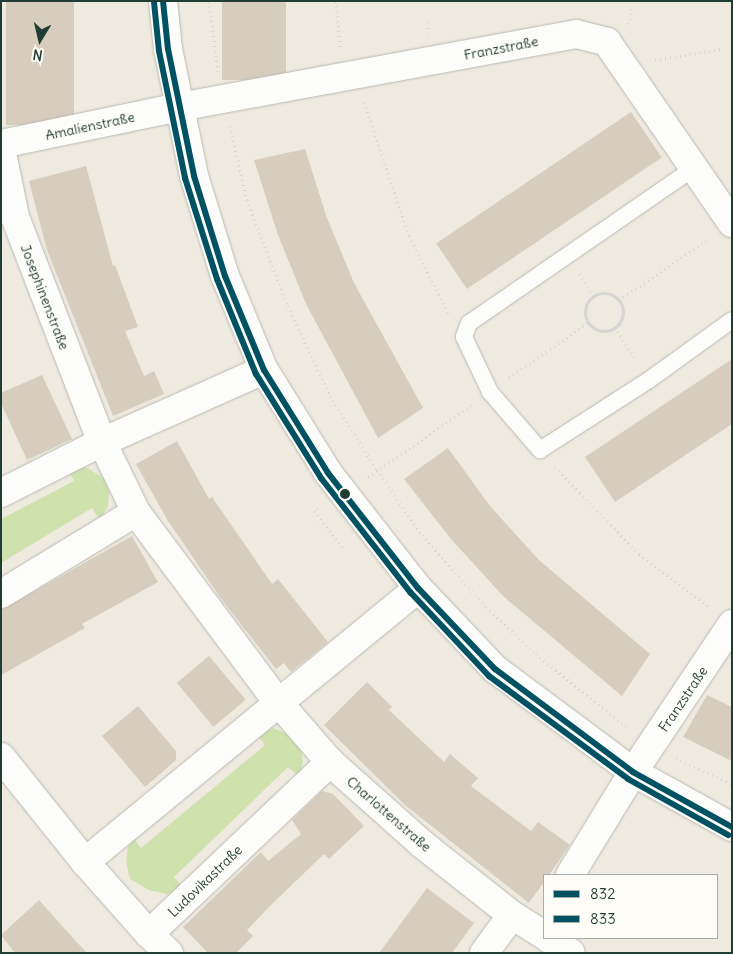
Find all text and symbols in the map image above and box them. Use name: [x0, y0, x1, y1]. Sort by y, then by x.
north arrow: [15, 15, 65, 65]
street label: Franzstraße: [462, 33, 540, 63]
text: N: [31, 45, 44, 64]
street label: Amalienstraße: [44, 108, 136, 144]
street label: Josephinenstraße: [17, 242, 73, 352]
unlabelled marker: [340, 489, 350, 499]
street label: Franzstraße: [655, 663, 711, 735]
street label: Charlottenstraße: [343, 773, 435, 855]
street label: Ludovikastraße: [164, 841, 246, 921]
legend: [543, 874, 718, 939]
text: 832: [590, 884, 615, 903]
text: 833: [590, 909, 616, 928]

